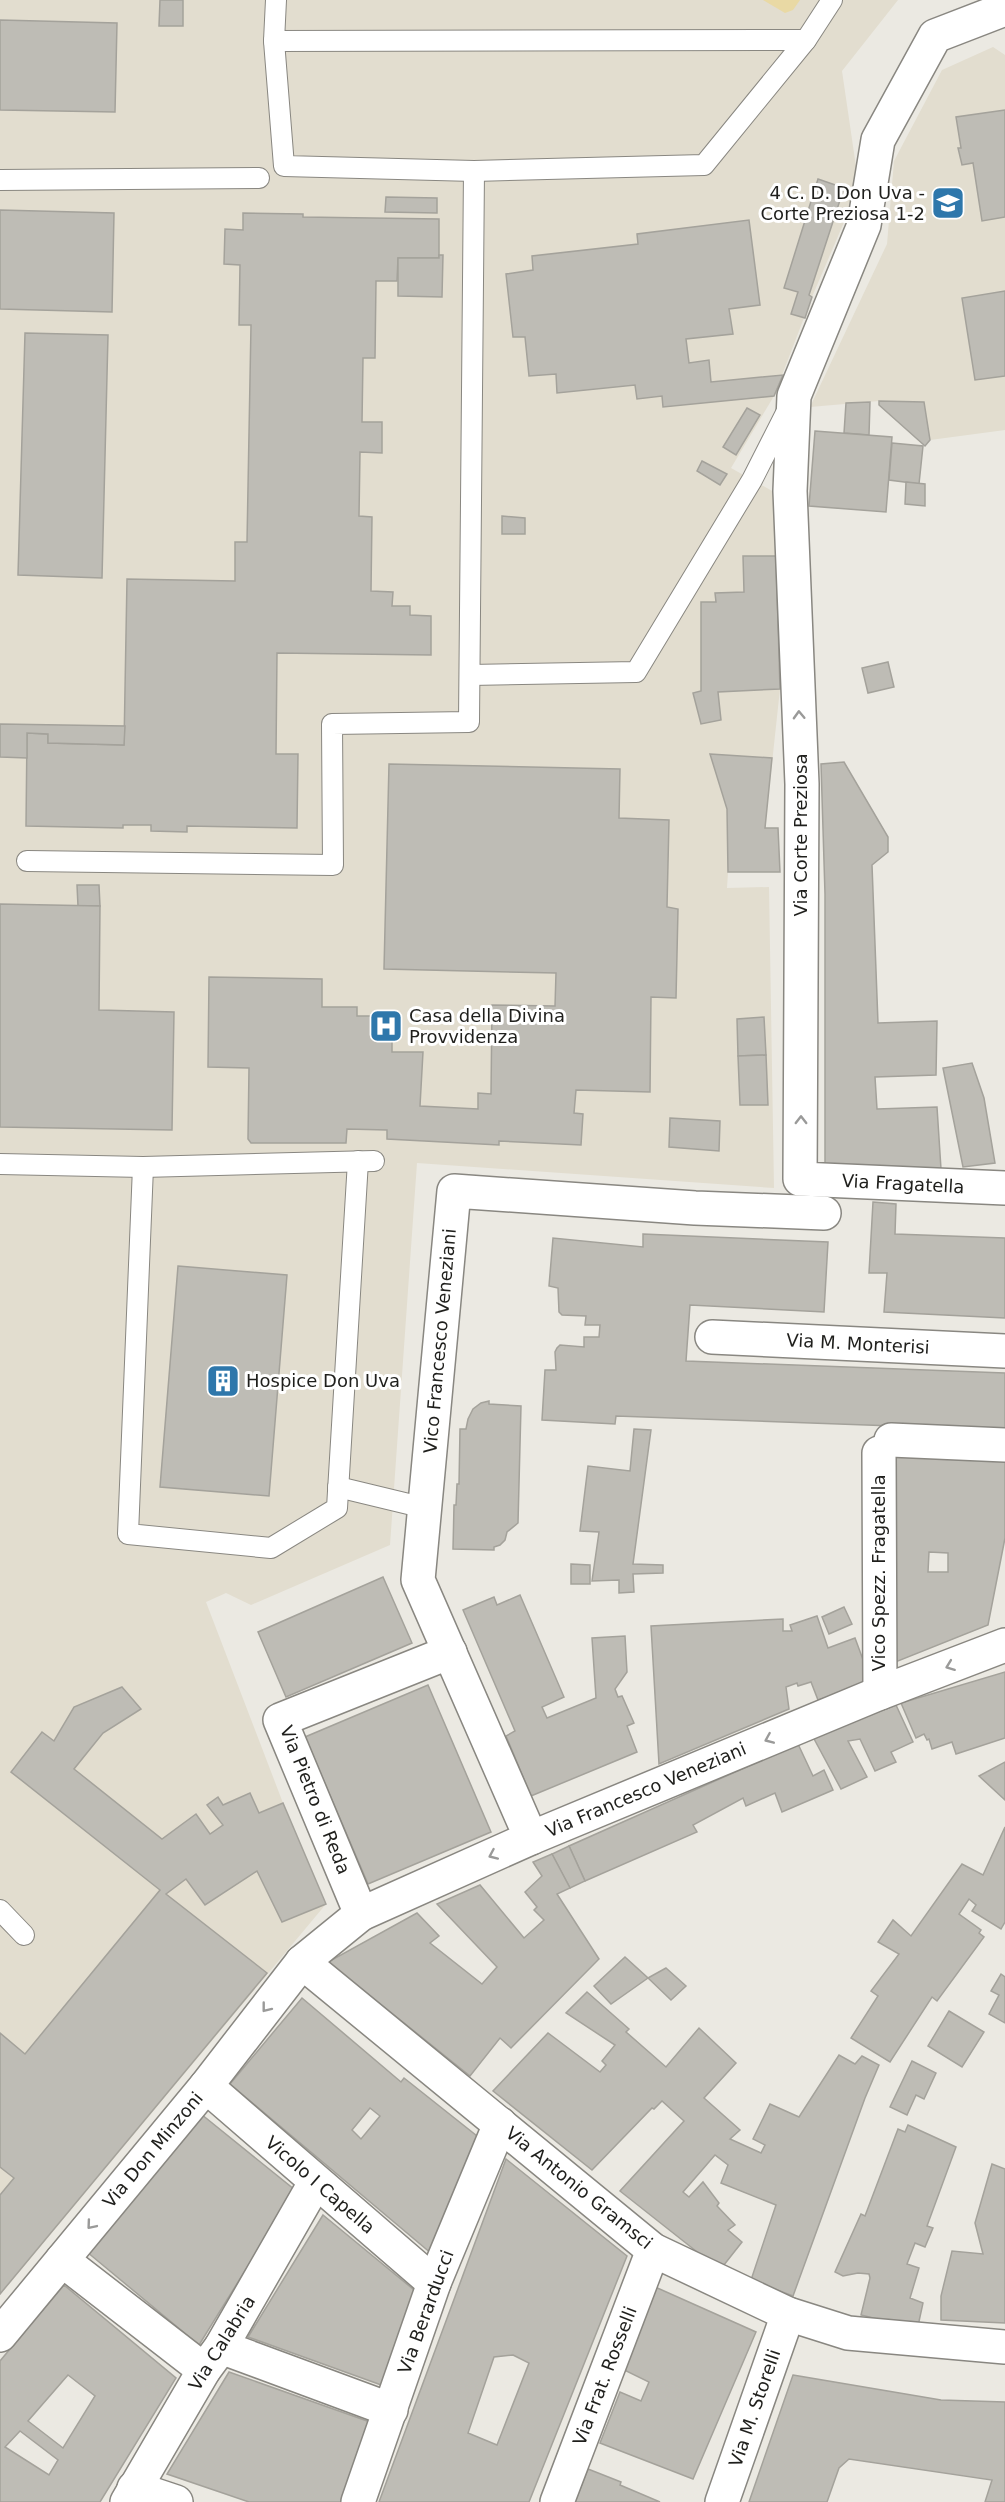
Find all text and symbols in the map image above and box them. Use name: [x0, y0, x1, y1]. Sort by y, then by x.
place label: 4 C. D. Don Uva - Corte Preziosa 1-2: [761, 182, 925, 224]
school or university icon: 4 C. D. Don Uva - Corte Preziosa 1-2: [930, 185, 966, 221]
one-way arrow: [793, 711, 806, 720]
street label: Via Corte Preziosa: [790, 754, 811, 917]
place label: Casa della Divina Provvidenza: [409, 1005, 565, 1047]
hospital icon: Casa della Divina Provvidenza: [368, 1008, 404, 1044]
one-way arrow: [795, 1116, 807, 1125]
street label: Via Fragatella: [841, 1170, 965, 1197]
street label: Vico Francesco Veneziani: [419, 1228, 460, 1454]
street label: Via M. Monterisi: [786, 1329, 930, 1358]
building icon: Hospice Don Uva: [205, 1363, 241, 1399]
place label: Hospice Don Uva: [246, 1370, 400, 1391]
street label: Vico Spezz. Fragatella: [868, 1475, 889, 1671]
one-way arrow: [946, 1659, 957, 1671]
street label: Via Pietro di Reda: [276, 1722, 355, 1877]
one-way arrow: [765, 1732, 776, 1744]
street label: Via Francesco Veneziani: [542, 1738, 749, 1841]
one-way arrow: [488, 1848, 499, 1860]
one-way arrow: [263, 2001, 274, 2012]
street label: Via Don Minzoni: [98, 2088, 207, 2212]
street label: Via Antonio Gramsci: [502, 2122, 657, 2253]
street label: Vicolo I Capella: [261, 2132, 379, 2238]
one-way arrow: [88, 2218, 99, 2229]
street label: Via Berarducci: [393, 2247, 458, 2377]
street label: Via Calabria: [184, 2291, 259, 2394]
street label: Via Frat. Rosselli: [568, 2303, 641, 2448]
street label: Via M. Storelli: [725, 2346, 785, 2470]

